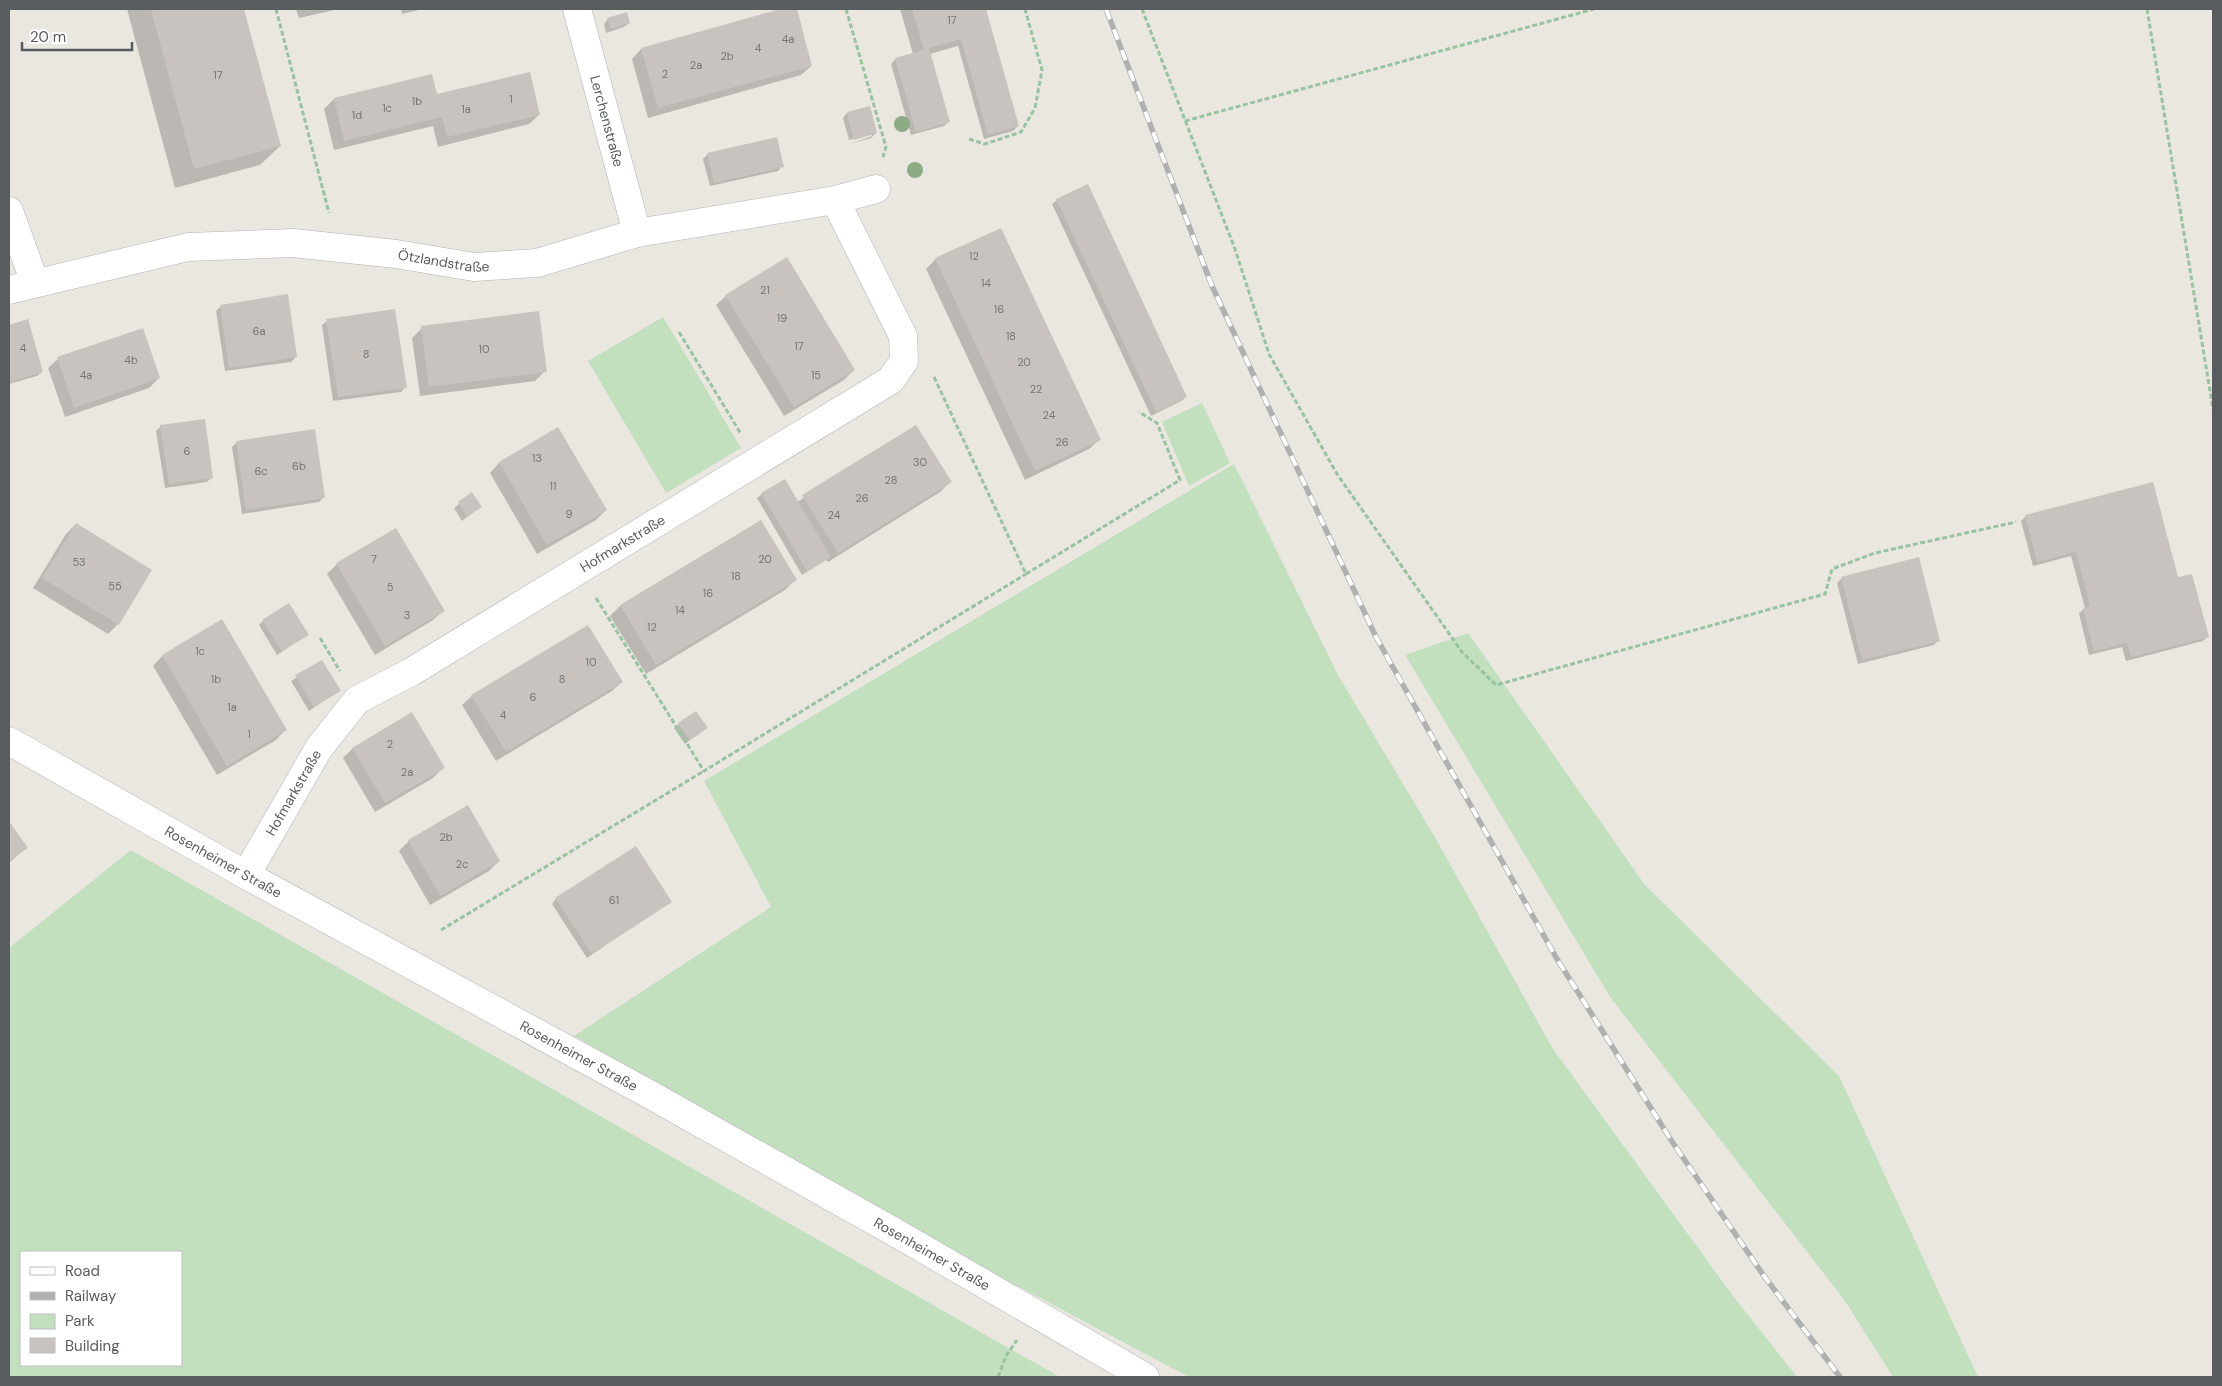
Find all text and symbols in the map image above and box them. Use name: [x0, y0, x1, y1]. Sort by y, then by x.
house number: 17: [947, 13, 957, 27]
scale bar: [22, 20, 132, 52]
text: 20 m: [30, 27, 66, 47]
house number: 4a: [782, 32, 794, 46]
house number: 4: [755, 41, 762, 55]
house number: 2b: [720, 49, 734, 63]
house number: 2a: [690, 58, 702, 72]
house number: 2: [662, 67, 668, 81]
house number: 17: [213, 68, 223, 82]
street label: Lerchenstraße: [586, 73, 628, 169]
house number: 1: [509, 92, 513, 106]
house number: 1b: [412, 94, 422, 108]
house number: 1c: [382, 101, 392, 115]
house number: 1a: [461, 102, 471, 116]
house number: 1d: [352, 108, 362, 122]
street label: Ötzlandstraße: [397, 245, 490, 276]
house number: 12: [969, 249, 979, 263]
house number: 14: [981, 276, 991, 290]
house number: 21: [760, 283, 770, 297]
house number: 16: [994, 302, 1004, 316]
house number: 19: [777, 311, 787, 325]
house number: 6a: [253, 324, 265, 338]
house number: 18: [1006, 329, 1016, 343]
house number: 17: [794, 339, 804, 353]
house number: 4: [20, 341, 27, 355]
house number: 10: [479, 342, 489, 356]
house number: 8: [363, 347, 369, 361]
house number: 4b: [124, 353, 138, 367]
house number: 20: [1017, 355, 1031, 369]
house number: 4a: [80, 368, 92, 382]
house number: 15: [811, 368, 821, 382]
house number: 22: [1030, 382, 1042, 396]
house number: 24: [1043, 408, 1056, 422]
house number: 26: [1055, 435, 1069, 449]
house number: 6: [184, 444, 191, 458]
house number: 13: [532, 451, 542, 465]
house number: 30: [913, 455, 927, 469]
house number: 6b: [292, 459, 306, 473]
house number: 6c: [254, 464, 268, 478]
house number: 28: [885, 473, 897, 487]
house number: 11: [550, 479, 556, 493]
house number: 26: [855, 491, 869, 505]
house number: 9: [566, 507, 573, 521]
house number: 24: [828, 508, 841, 522]
street label: Hofmarkstraße: [576, 511, 668, 576]
house number: 7: [371, 552, 377, 566]
house number: 20: [758, 552, 772, 566]
house number: 53: [72, 555, 86, 569]
house number: 18: [731, 569, 741, 583]
house number: 55: [108, 579, 122, 593]
house number: 5: [387, 580, 394, 594]
house number: 16: [703, 586, 713, 600]
house number: 14: [675, 603, 685, 617]
house number: 3: [404, 608, 410, 622]
house number: 12: [647, 620, 657, 634]
house number: 1c: [195, 644, 205, 658]
house number: 10: [586, 655, 596, 669]
house number: 1b: [211, 672, 221, 686]
house number: 8: [559, 672, 565, 686]
house number: 6: [530, 690, 537, 704]
house number: 1a: [227, 700, 237, 714]
house number: 4: [500, 708, 507, 722]
house number: 1: [247, 727, 251, 741]
house number: 2: [387, 737, 393, 751]
street label: Hofmarkstraße: [261, 746, 325, 839]
house number: 2a: [401, 765, 413, 779]
street label: Rosenheimer Straße: [161, 822, 285, 902]
house number: 2b: [439, 830, 453, 844]
house number: 2c: [456, 857, 468, 871]
house number: 61: [609, 893, 619, 907]
street label: Rosenheimer Straße: [517, 1017, 641, 1095]
street label: Rosenheimer Straße: [871, 1213, 994, 1295]
legend: [20, 1251, 182, 1366]
text: Road: [65, 1261, 100, 1281]
text: Railway: [65, 1286, 117, 1306]
text: Park: [65, 1311, 95, 1331]
text: Building: [65, 1336, 120, 1356]

